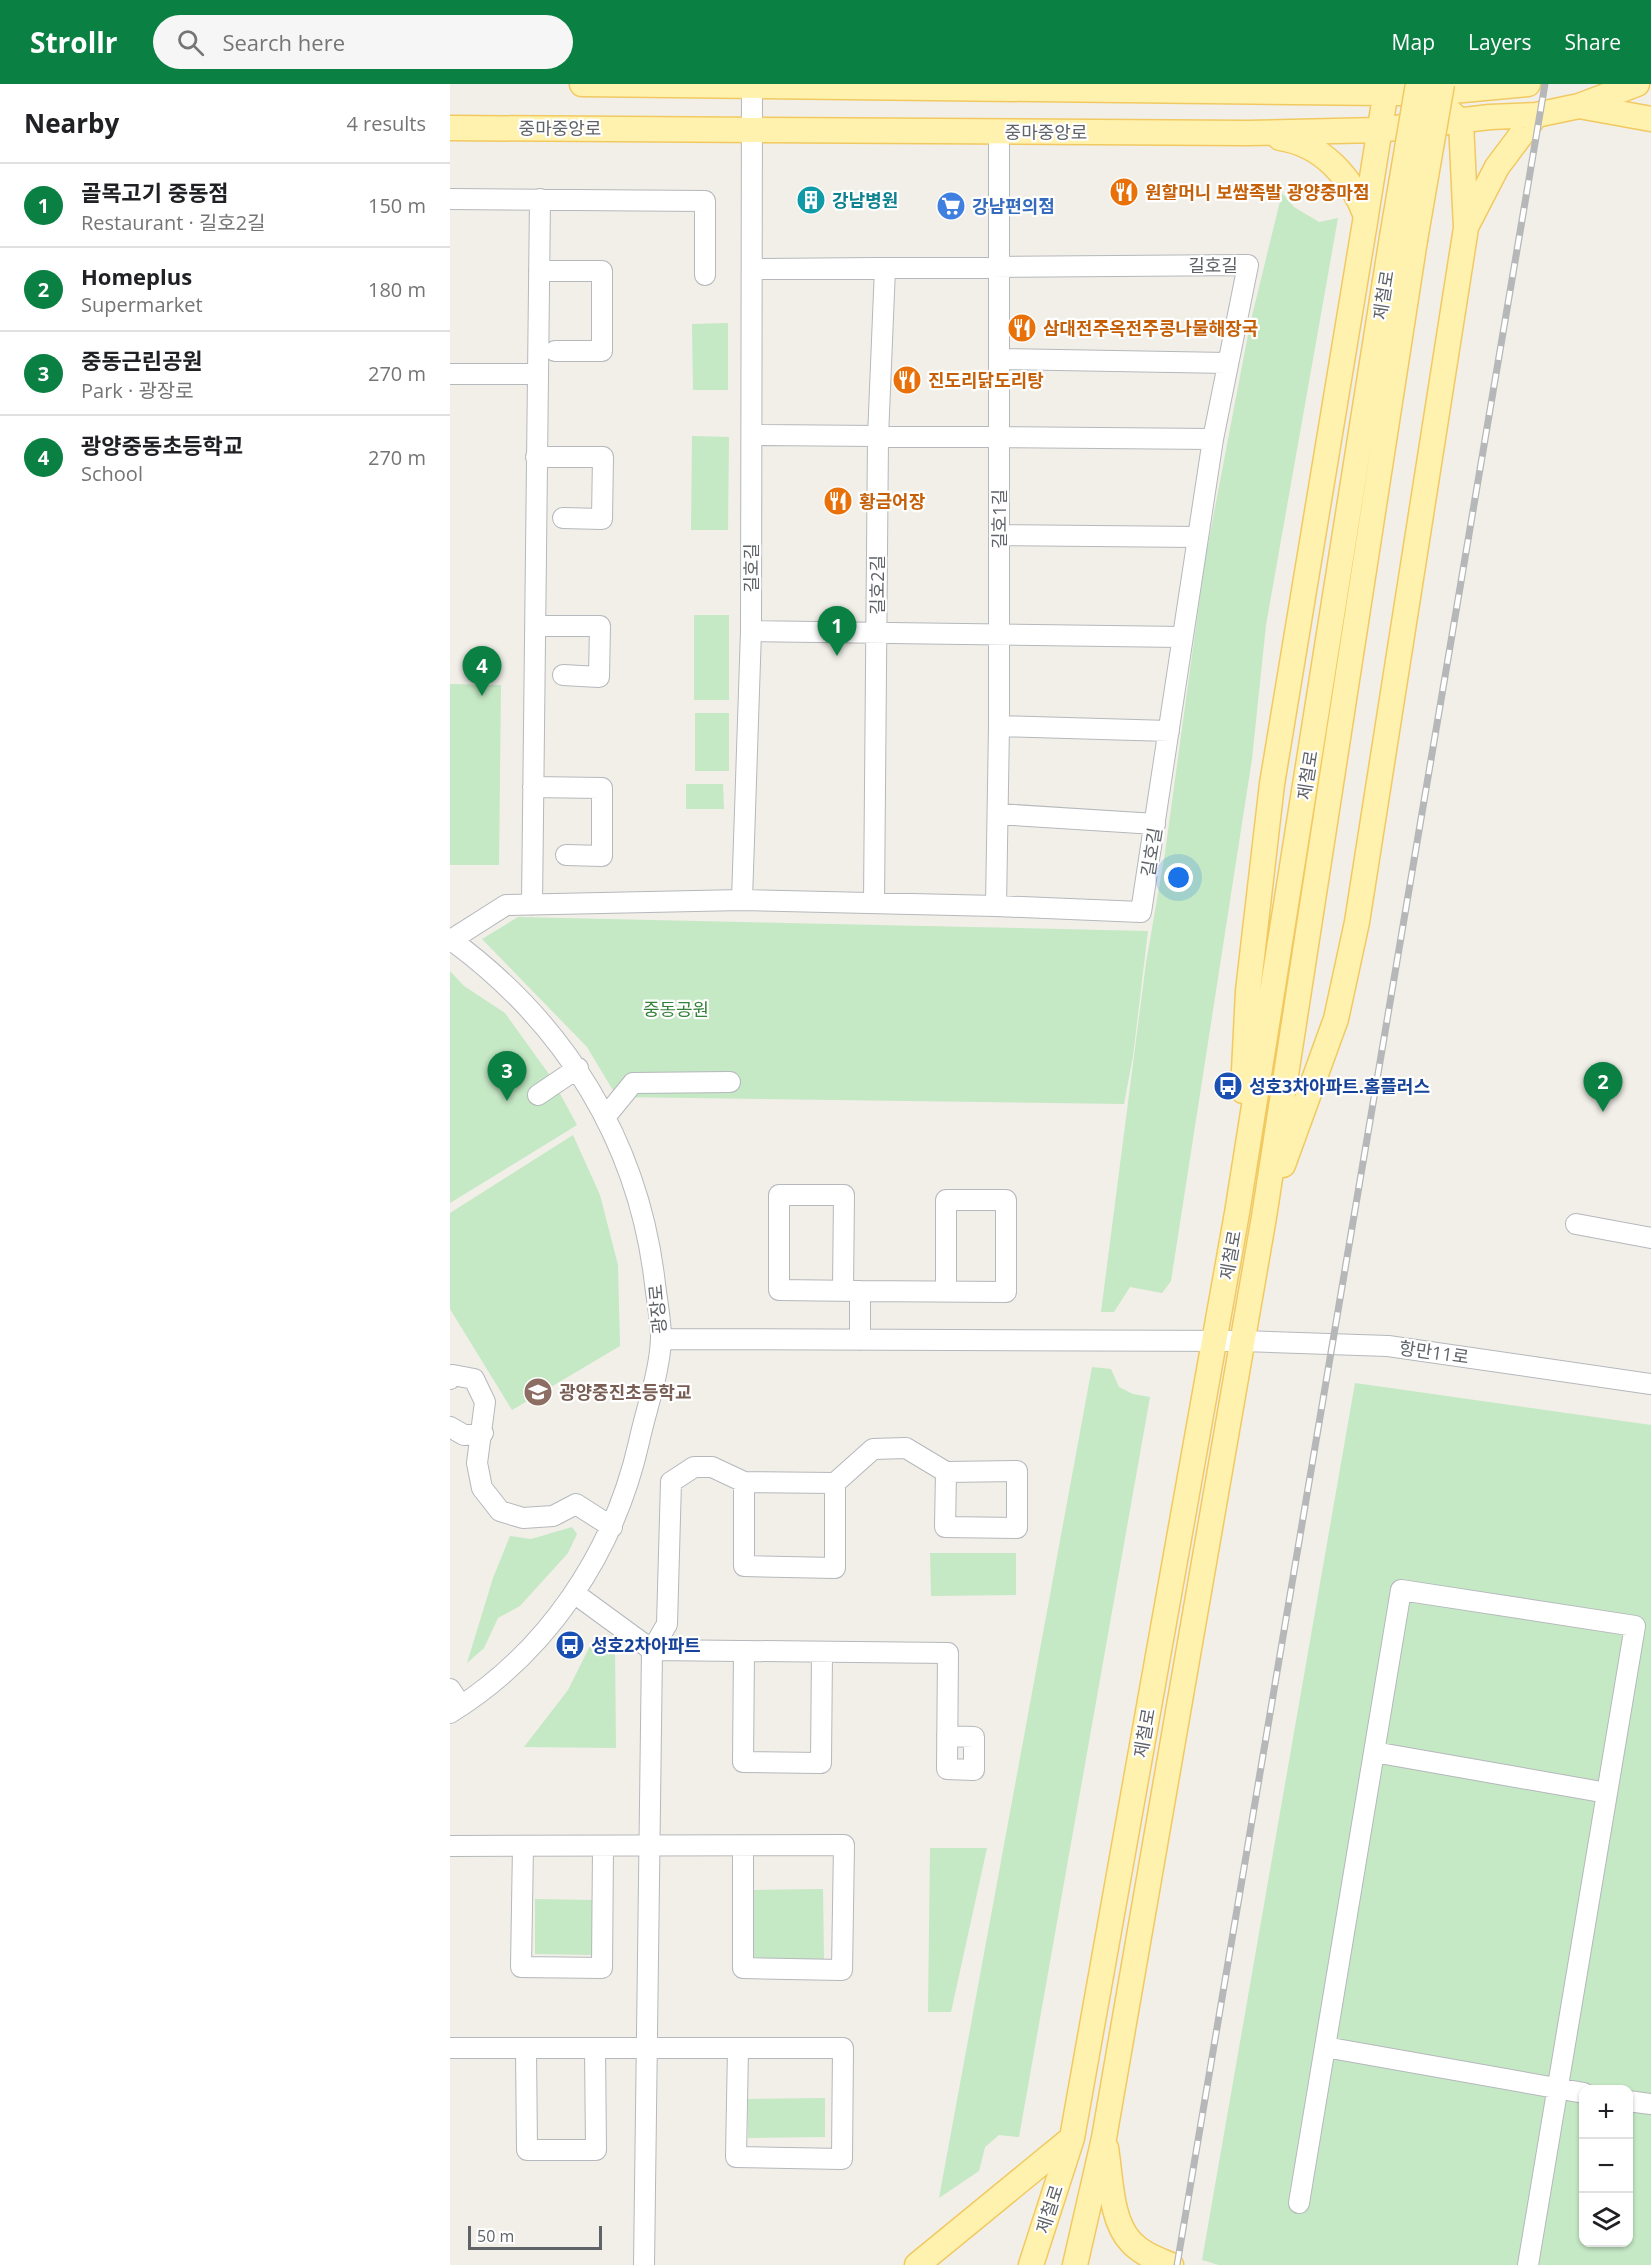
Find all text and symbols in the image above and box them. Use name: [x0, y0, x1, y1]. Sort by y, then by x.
search box: [153, 15, 573, 69]
text: Strollr: [30, 23, 117, 61]
icon: search: [174, 26, 207, 59]
text: Search here: [222, 27, 345, 57]
text: Map: [1392, 28, 1435, 56]
text: Layers: [1468, 28, 1532, 56]
text: Share: [1565, 28, 1621, 56]
text: Nearby: [24, 105, 119, 141]
text: 4 results: [346, 110, 426, 137]
street label: 중마중앙로: [519, 116, 601, 140]
street label: 중마중앙로: [1005, 120, 1087, 144]
restaurant icon: 원할머니 보쌈족발 광양중마점: [1108, 176, 1140, 208]
text: 골목고기 중동점: [81, 177, 228, 207]
place label: 원할머니 보쌈족발 광양중마점: [1145, 180, 1370, 204]
building icon: 강남병원: [795, 184, 827, 216]
place label: 강남병원: [832, 188, 898, 212]
supermarket icon: 강남편의점: [935, 190, 967, 222]
text: 1: [38, 192, 49, 219]
text: 150 m: [368, 192, 426, 219]
place label: 강남편의점: [972, 194, 1055, 218]
text: Restaurant · 길호2길: [81, 209, 266, 236]
street label: 길호길: [1188, 253, 1238, 277]
text: Homeplus: [81, 261, 192, 291]
street label: 제철로: [1367, 269, 1399, 321]
text: 2: [38, 276, 49, 303]
text: 180 m: [368, 276, 426, 303]
text: Supermarket: [81, 291, 203, 318]
restaurant icon: 삼대전주옥전주콩나물해장국: [1006, 312, 1038, 344]
place label: 삼대전주옥전주콩나물해장국: [1043, 316, 1258, 340]
text: 중동근린공원: [81, 345, 202, 375]
text: 3: [38, 360, 49, 387]
text: 270 m: [368, 360, 426, 387]
restaurant icon: 진도리닭도리탕: [891, 364, 923, 396]
place label: 진도리닭도리탕: [928, 368, 1044, 392]
text: Park · 광장로: [81, 377, 194, 404]
text: 광양중동초등학교: [81, 430, 243, 460]
text: 4: [38, 444, 49, 471]
text: 270 m: [368, 444, 426, 471]
text: School: [81, 460, 143, 487]
restaurant icon: 황금어장: [822, 485, 854, 517]
place label: 황금어장: [859, 489, 926, 513]
street label: 길호1길: [987, 489, 1011, 549]
street label: 길호길: [739, 543, 763, 593]
street label: 길호2길: [865, 555, 889, 615]
pin: 1: [818, 606, 856, 656]
pin: 4: [462, 646, 501, 696]
street label: 제철로: [1291, 749, 1323, 801]
street label: 길호길: [1135, 826, 1167, 878]
your location: [1164, 863, 1193, 892]
park label: 중동공원: [643, 997, 709, 1021]
pin: 3: [488, 1052, 526, 1101]
pin: 2: [1584, 1062, 1622, 1112]
bus stop icon: 성호3차아파트.홈플러스: [1212, 1070, 1244, 1102]
place label: 성호3차아파트.홈플러스: [1249, 1074, 1430, 1098]
street label: 제철로: [1214, 1228, 1246, 1282]
street label: 광장로: [643, 1283, 671, 1335]
street label: 항만11로: [1398, 1335, 1470, 1369]
school or university icon: 광양중진초등학교: [522, 1376, 554, 1408]
place label: 광양중진초등학교: [559, 1380, 691, 1404]
bus stop icon: 성호2차아파트: [554, 1629, 586, 1661]
place label: 성호2차아파트: [591, 1633, 701, 1657]
street label: 제철로: [1128, 1706, 1160, 1760]
map controls: [1579, 2085, 1633, 2247]
button: +: [1579, 2085, 1633, 2139]
button: −: [1579, 2139, 1633, 2193]
street label: 제철로: [1030, 2182, 1068, 2236]
button: layers: [1579, 2193, 1633, 2247]
scale bar: [468, 2223, 602, 2250]
text: 50 m: [477, 2225, 514, 2247]

